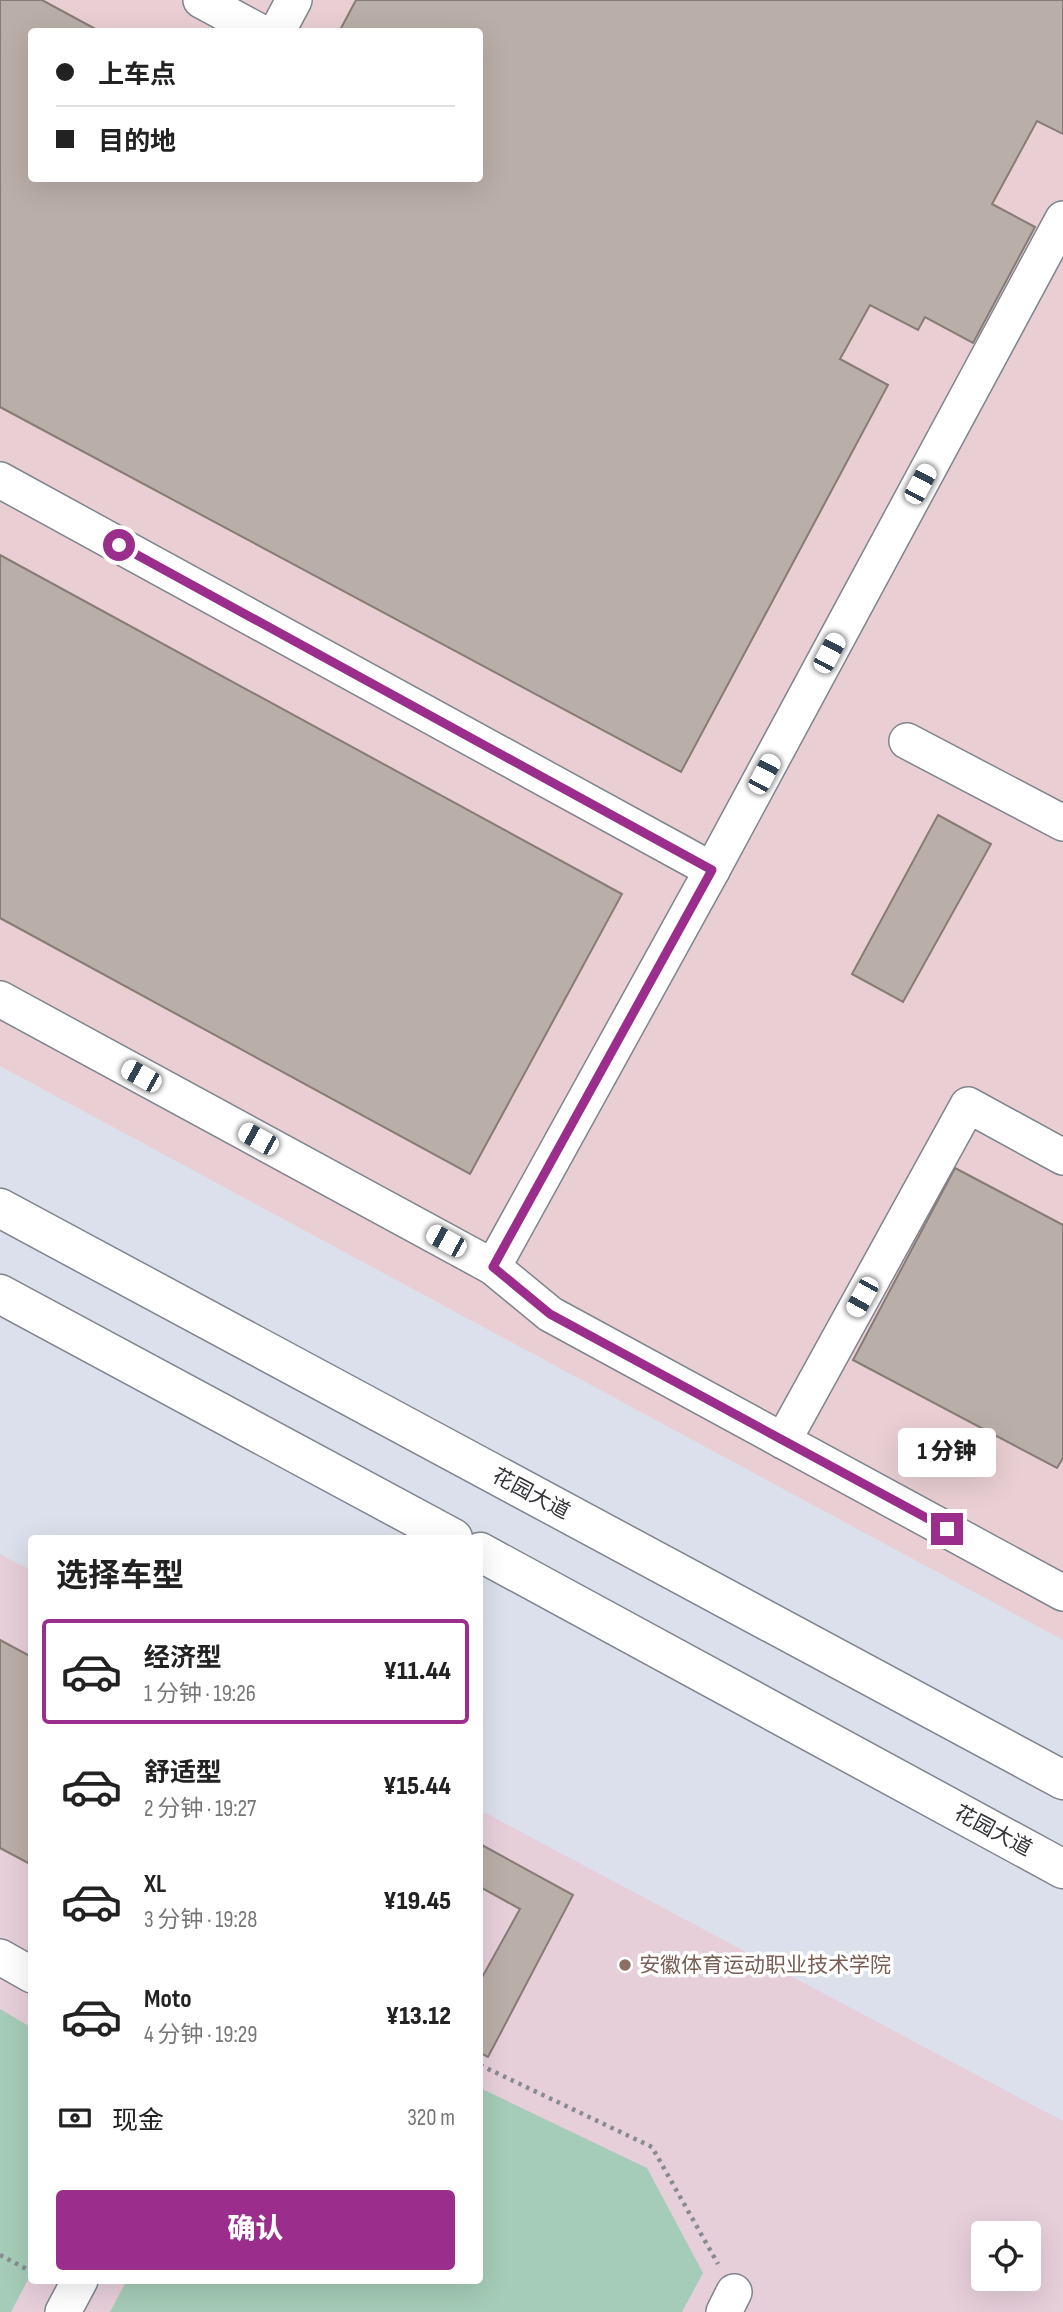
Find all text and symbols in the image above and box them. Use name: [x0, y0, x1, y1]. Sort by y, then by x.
text: 上车点: [98, 60, 176, 91]
text: 目的地: [98, 127, 176, 158]
car: [901, 461, 940, 507]
route start: [103, 529, 135, 561]
car: [810, 630, 849, 676]
car: [745, 751, 784, 797]
car: [118, 1057, 165, 1095]
car: [235, 1120, 282, 1158]
car: [423, 1222, 470, 1260]
car: [843, 1274, 882, 1320]
callout: 1 分钟: [898, 1428, 996, 1476]
text: 1 分钟: [918, 1438, 976, 1466]
street label: 花园大道: [488, 1463, 574, 1525]
route end: [931, 1513, 963, 1545]
text: 选择车型: [56, 1557, 184, 1596]
icon: car: [60, 1640, 123, 1703]
text: 经济型: [144, 1643, 222, 1674]
text: ¥11.44: [384, 1656, 451, 1687]
text: 1 分钟 · 19:26: [144, 1680, 256, 1708]
icon: car: [60, 1755, 123, 1818]
text: 舒适型: [144, 1758, 222, 1789]
text: ¥15.44: [383, 1771, 451, 1802]
text: 2 分钟 · 19:27: [144, 1795, 256, 1823]
street label: 花园大道: [950, 1800, 1036, 1862]
text: XL: [144, 1869, 166, 1900]
icon: car: [60, 1870, 123, 1933]
text: ¥19.45: [383, 1886, 451, 1917]
text: 3 分钟 · 19:28: [144, 1906, 257, 1934]
place label: 安徽体育运动职业技术学院: [639, 1953, 891, 1978]
marker: 安徽体育运动职业技术学院: [617, 1957, 633, 1973]
text: Moto: [144, 1984, 192, 2015]
icon: car: [60, 1985, 123, 2048]
text: ¥13.12: [386, 2001, 451, 2032]
text: 4 分钟 · 19:29: [144, 2021, 257, 2049]
icon: cash: [56, 2099, 94, 2137]
text: 320 m: [407, 2104, 455, 2132]
text: 现金: [112, 2106, 164, 2137]
button: 确认: [56, 2190, 455, 2270]
map controls: [971, 2221, 1041, 2291]
button: locate: [971, 2221, 1041, 2291]

